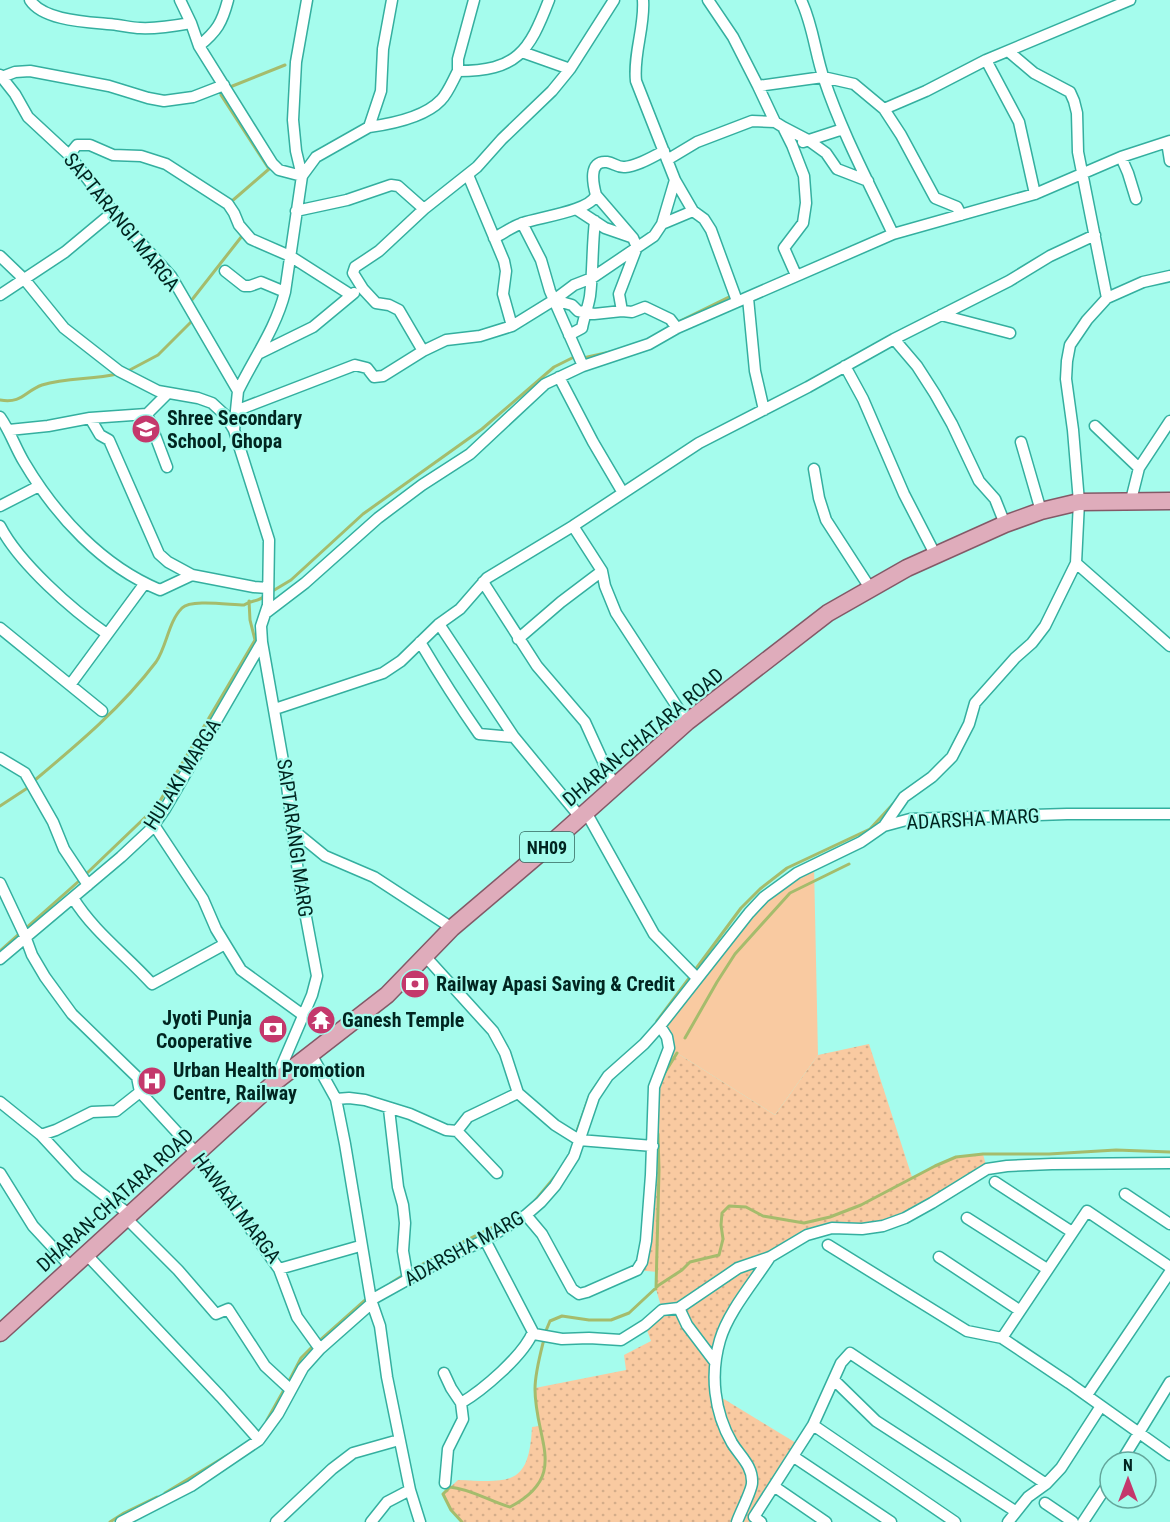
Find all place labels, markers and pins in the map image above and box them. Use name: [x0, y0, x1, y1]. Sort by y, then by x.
place label: Shree Secondary School, Ghopa: [167, 406, 302, 453]
school or university icon: Shree Secondary School, Ghopa: [130, 413, 162, 445]
bank icon: Railway Apasi Saving & Credit: [399, 968, 431, 1000]
place label: Railway Apasi Saving & Credit: [436, 972, 675, 996]
temple icon: Ganesh Temple: [305, 1004, 337, 1036]
place label: Jyoti Punja Cooperative: [156, 1006, 252, 1053]
place label: Ganesh Temple: [342, 1008, 464, 1032]
bank icon: Jyoti Punja Cooperative: [257, 1013, 289, 1045]
place label: Urban Health Promotion Centre, Railway: [173, 1058, 365, 1105]
hospital icon: Urban Health Promotion Centre, Railway: [136, 1065, 168, 1097]

